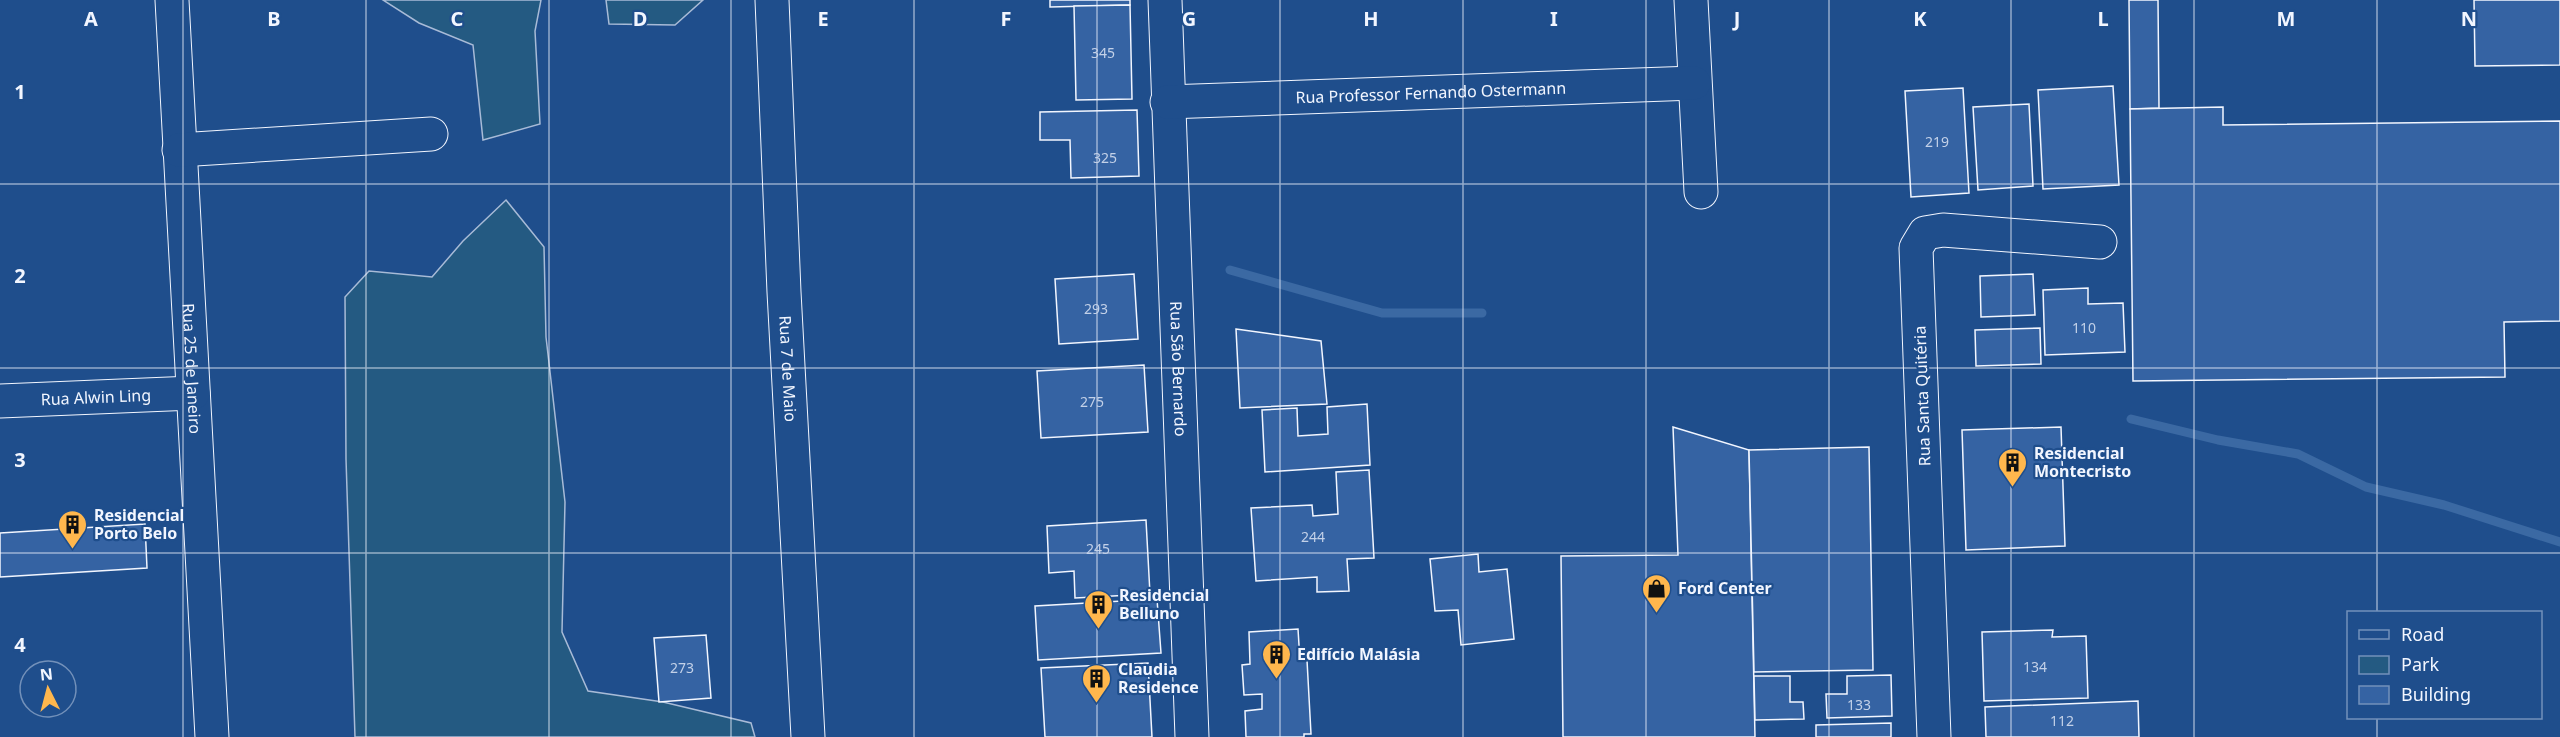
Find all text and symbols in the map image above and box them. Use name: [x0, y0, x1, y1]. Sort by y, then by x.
text: A: [84, 5, 98, 32]
text: B: [267, 5, 281, 32]
text: C: [451, 5, 464, 32]
text: D: [633, 5, 647, 32]
text: E: [817, 5, 829, 32]
text: F: [1001, 5, 1011, 32]
text: G: [1182, 5, 1196, 32]
text: H: [1363, 5, 1379, 32]
text: I: [1550, 5, 1558, 32]
text: J: [1732, 5, 1740, 32]
text: K: [1913, 5, 1927, 32]
text: L: [2097, 5, 2109, 32]
text: M: [2277, 5, 2295, 32]
text: N: [2461, 5, 2477, 32]
house number: 345: [1091, 43, 1115, 62]
street label: Rua Professor Fernando Ostermann: [1295, 77, 1567, 108]
text: 1: [14, 78, 26, 105]
house number: 219: [1925, 132, 1949, 151]
house number: 325: [1093, 148, 1117, 167]
text: 2: [14, 262, 26, 289]
house number: 293: [1084, 299, 1108, 318]
street label: Rua São Bernardo: [1165, 301, 1192, 437]
street label: Rua 25 de Janeiro: [177, 302, 207, 434]
street label: Rua 7 de Maio: [774, 315, 802, 423]
house number: 110: [2072, 318, 2096, 337]
street label: Rua Santa Quitéria: [1909, 325, 1935, 467]
street label: Rua Alwin Ling: [40, 384, 152, 410]
house number: 275: [1080, 392, 1104, 411]
place label: Residencial Montecristo: [2034, 442, 2131, 482]
text: 3: [14, 446, 26, 473]
building icon: Residencial Montecristo: [1997, 446, 2029, 488]
place label: Residencial Porto Belo: [94, 504, 184, 544]
building icon: Residencial Porto Belo: [57, 508, 89, 550]
house number: 244: [1301, 527, 1325, 546]
house number: 245: [1086, 539, 1110, 558]
shop icon: Ford Center: [1641, 572, 1673, 614]
place label: Ford Center: [1678, 577, 1772, 599]
place label: Residencial Belluno: [1119, 584, 1209, 624]
building icon: Residencial Belluno: [1082, 588, 1114, 630]
legend: [2347, 611, 2542, 719]
text: Road: [2401, 622, 2444, 646]
text: 4: [14, 631, 26, 658]
building icon: Edifício Malásia: [1260, 638, 1292, 680]
place label: Edifício Malásia: [1297, 643, 1420, 665]
text: Park: [2401, 652, 2439, 676]
house number: 134: [2023, 657, 2047, 676]
house number: 273: [670, 658, 694, 677]
place label: Claudia Residence: [1118, 658, 1199, 698]
north arrow: [18, 659, 78, 719]
text: N: [39, 662, 54, 686]
building icon: Claudia Residence: [1081, 662, 1113, 704]
text: Building: [2401, 682, 2471, 706]
house number: 133: [1847, 695, 1871, 714]
house number: 112: [2050, 711, 2074, 730]

